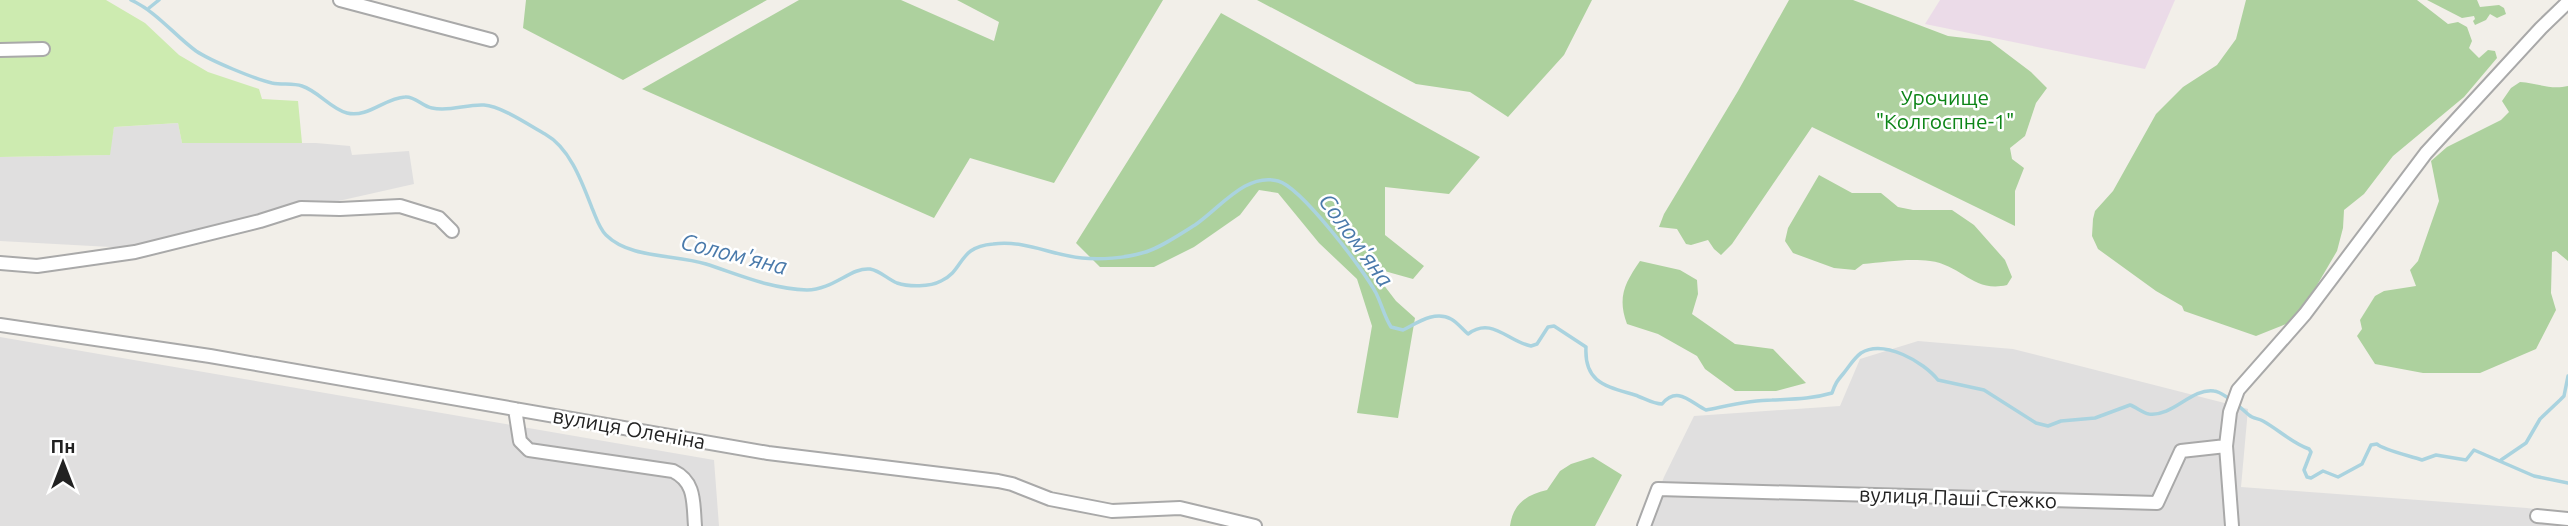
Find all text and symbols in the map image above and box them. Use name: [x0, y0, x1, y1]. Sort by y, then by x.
park label: Урочище "Колгоспне-1": [1876, 85, 2014, 133]
water label: Солом'яна: [1314, 188, 1398, 291]
water label: Солом'яна: [678, 228, 790, 279]
street label: вулиця Оленіна: [551, 403, 707, 453]
north arrow: [28, 428, 98, 498]
text: Пн: [51, 435, 75, 457]
street label: вулиця Паші Стежко: [1859, 482, 2058, 512]

